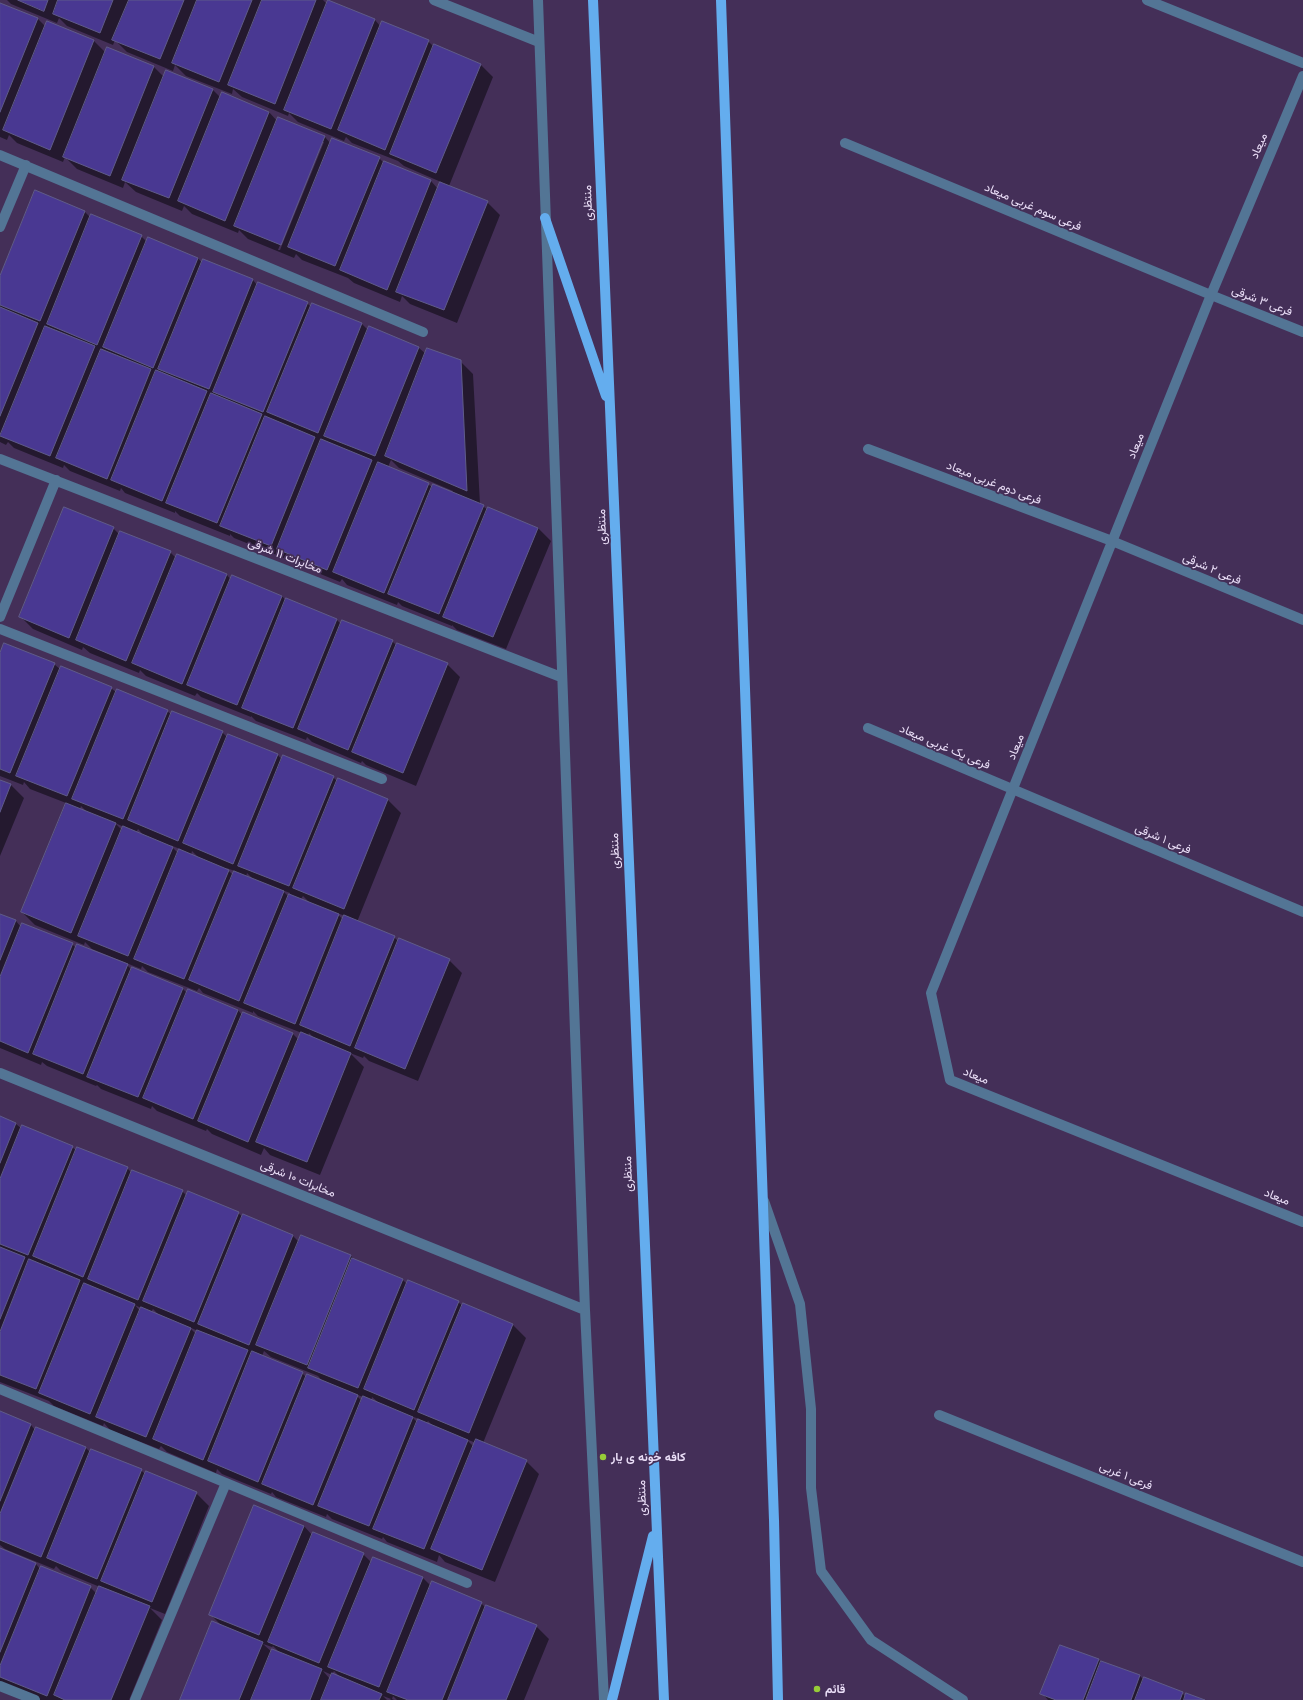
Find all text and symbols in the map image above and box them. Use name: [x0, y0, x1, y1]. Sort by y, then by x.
street label: میعاد: [1247, 131, 1271, 161]
street label: فرعی سوم غربی میعاد: [982, 180, 1084, 234]
street label: منتظری: [580, 185, 596, 221]
street label: فرعی ۳ شرقی: [1230, 283, 1294, 319]
street label: میعاد: [1124, 431, 1148, 461]
street label: فرعی دوم غربی میعاد: [945, 458, 1043, 508]
street label: منتظری: [594, 509, 610, 545]
street label: مخابرات ۱۱ شرقی: [246, 535, 324, 577]
street label: فرعی ۲ شرقی: [1180, 550, 1244, 588]
street label: فرعی یک غربی میعاد: [897, 721, 993, 773]
street label: میعاد: [1004, 732, 1028, 762]
street label: فرعی ۱ شرقی: [1133, 821, 1193, 857]
street label: منتظری: [607, 833, 623, 869]
street label: میعاد: [961, 1064, 991, 1088]
street label: منتظری: [620, 1156, 636, 1192]
street label: مخابرات ۱۰ شرقی: [258, 1157, 338, 1201]
street label: میعاد: [1262, 1185, 1292, 1209]
place label: کافه خونه ی یار: [611, 1450, 686, 1464]
marker: کافه خونه ی یار: [598, 1452, 608, 1462]
street label: فرعی ۱ غربی: [1097, 1459, 1155, 1493]
street label: منتظری: [634, 1480, 650, 1516]
place label: قائم: [825, 1682, 845, 1696]
marker: قائم: [812, 1684, 822, 1694]

